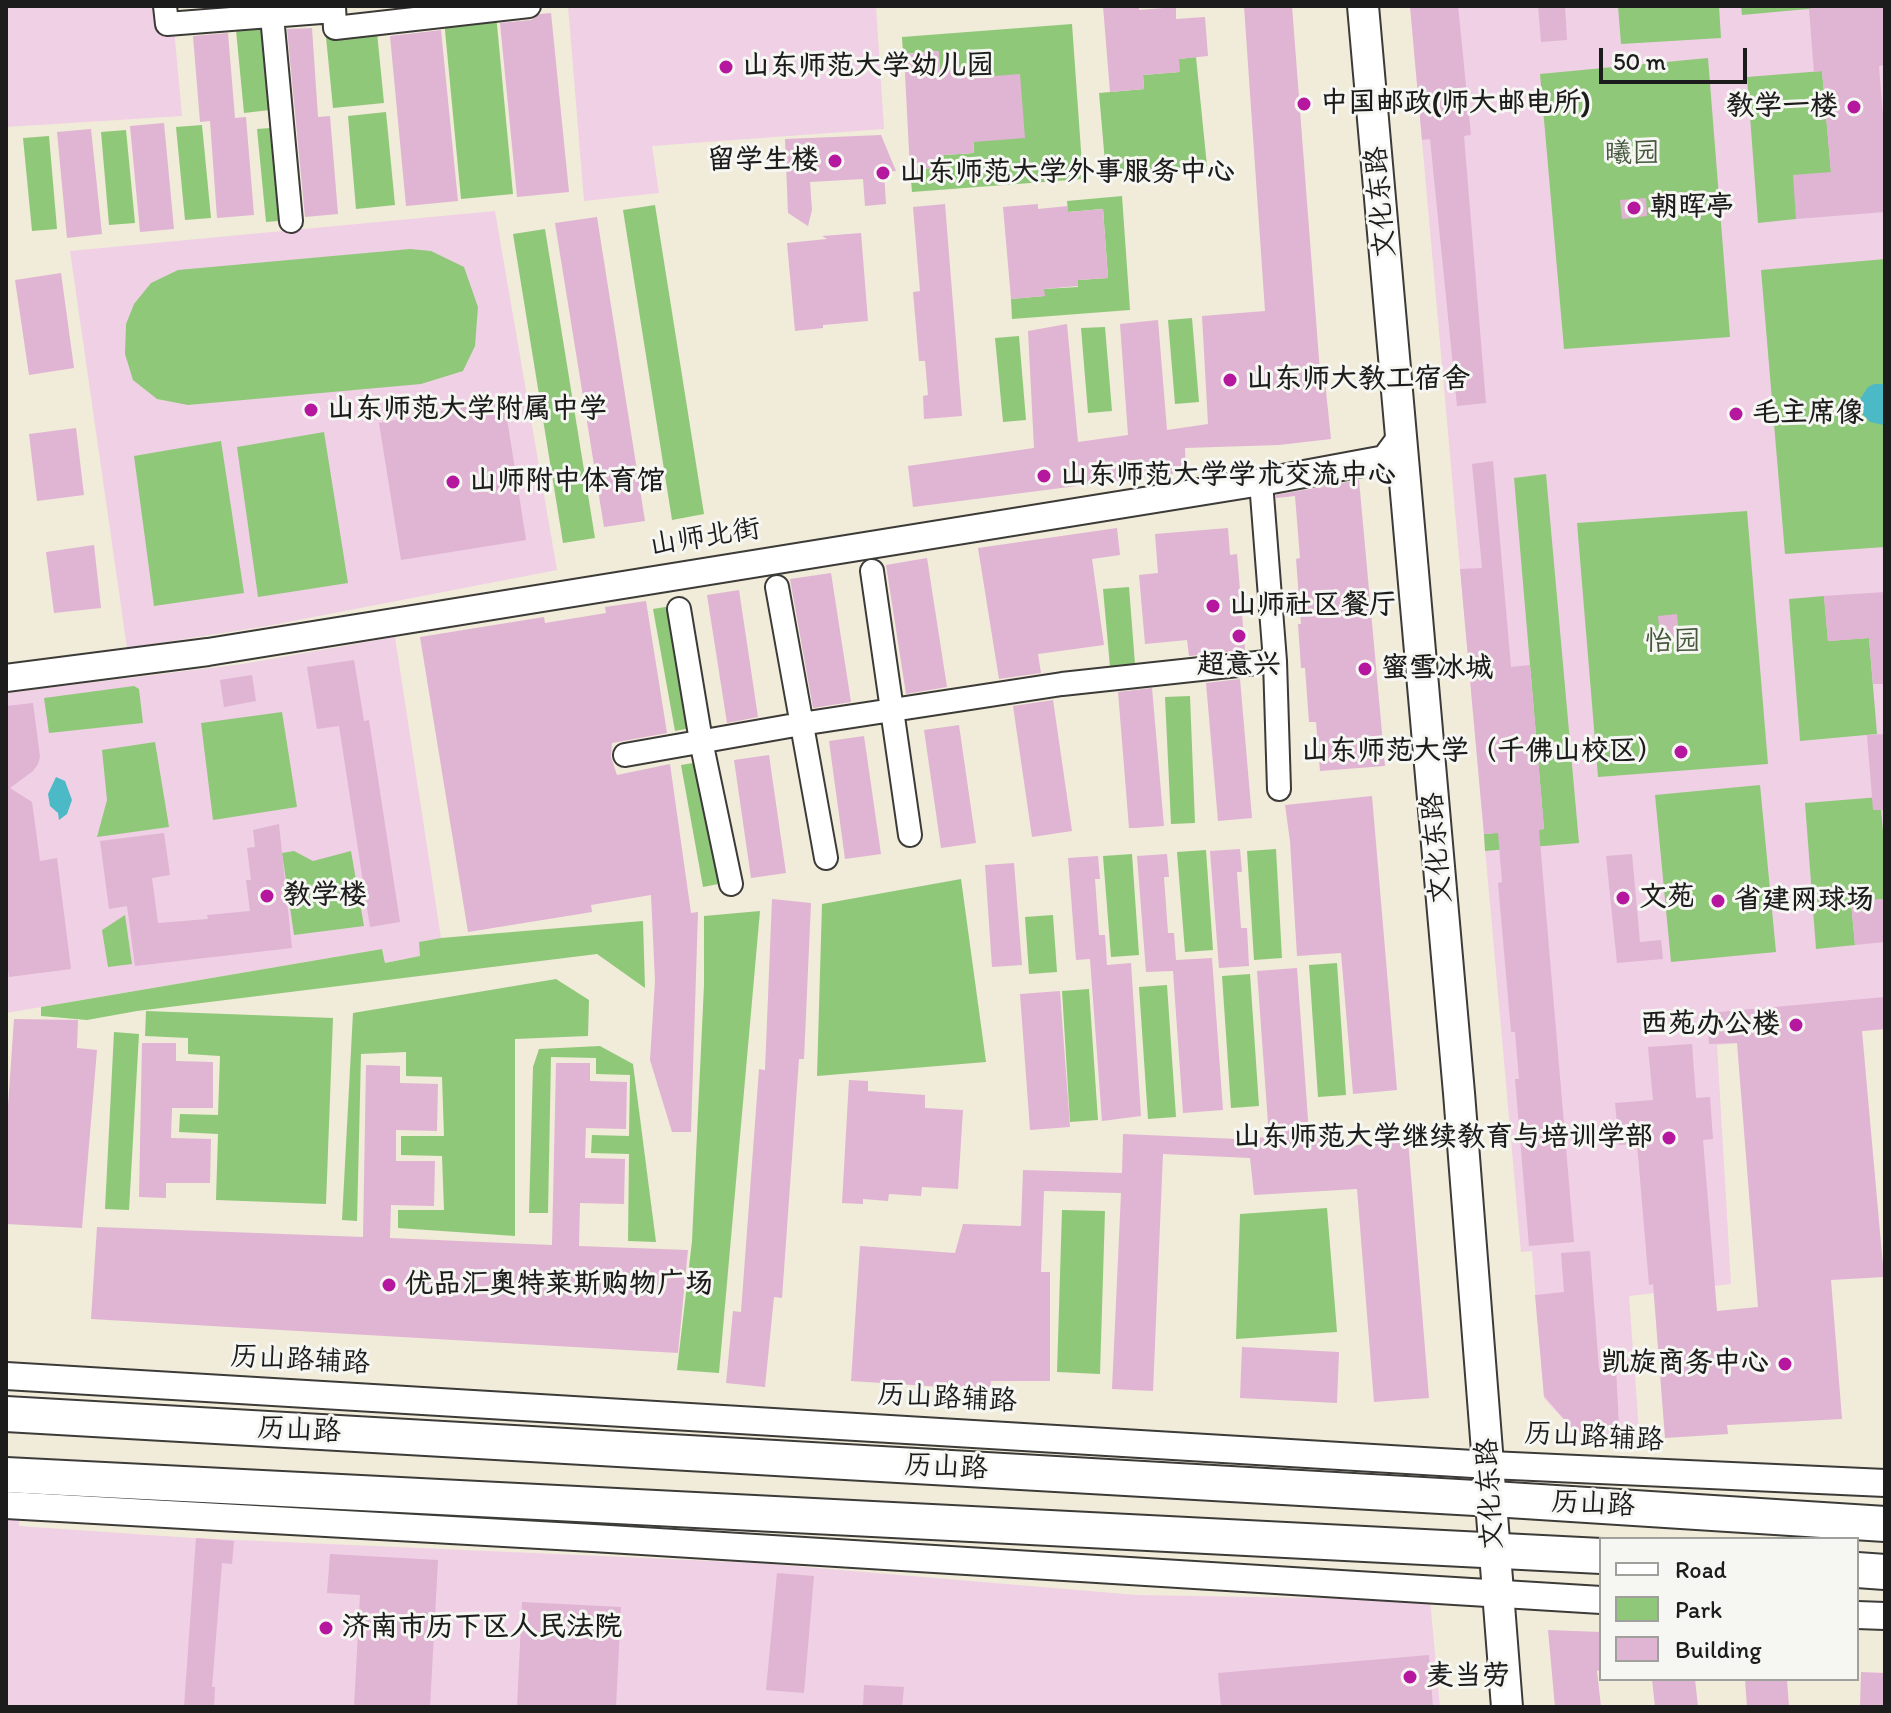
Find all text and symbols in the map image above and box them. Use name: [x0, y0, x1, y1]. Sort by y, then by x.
scale bar: [1603, 32, 1751, 82]
text: 50 m: [1613, 47, 1666, 76]
place label: 山东师范大学幼儿园: [742, 50, 994, 84]
marker: 山东师范大学幼儿园: [717, 58, 735, 76]
place label: 中国邮政(师大邮电所): [1320, 87, 1590, 121]
place label: 教学一楼: [1726, 90, 1838, 124]
marker: 中国邮政(师大邮电所): [1295, 95, 1313, 113]
marker: 教学一楼: [1845, 98, 1863, 116]
park label: 曦园: [1604, 138, 1660, 172]
place label: 留学生楼: [707, 144, 819, 178]
street label: 文化东路: [1360, 145, 1404, 259]
marker: 留学生楼: [826, 152, 844, 170]
place label: 山东师范大学外事服务中心: [899, 156, 1235, 190]
marker: 山东师范大学外事服务中心: [874, 164, 892, 182]
place label: 朝晖亭: [1650, 191, 1734, 225]
marker: 朝晖亭: [1625, 199, 1643, 217]
place label: 山东师大教工宿舍: [1246, 363, 1470, 397]
marker: 山东师大教工宿舍: [1221, 371, 1239, 389]
place label: 山东师范大学附属中学: [327, 393, 607, 427]
place label: 毛主席像: [1752, 397, 1864, 431]
marker: 山东师范大学附属中学: [302, 401, 320, 419]
marker: 毛主席像: [1727, 405, 1745, 423]
place label: 山东师范大学学术交流中心: [1060, 459, 1396, 493]
place label: 山师附中体育馆: [469, 465, 665, 499]
marker: 山东师范大学学术交流中心: [1035, 467, 1053, 485]
marker: 山师附中体育馆: [444, 473, 462, 491]
street label: 山师北街: [647, 513, 763, 563]
place label: 山师社区餐厅: [1229, 589, 1397, 623]
marker: 山师社区餐厅: [1204, 597, 1222, 615]
park label: 怡园: [1645, 626, 1701, 660]
marker: 超意兴: [1230, 627, 1248, 645]
place label: 超意兴: [1197, 649, 1281, 683]
place label: 蜜雪冰城: [1381, 652, 1493, 686]
marker: 蜜雪冰城: [1356, 660, 1374, 678]
place label: 山东师范大学（千佛山校区）: [1301, 735, 1665, 769]
marker: 山东师范大学（千佛山校区）: [1672, 743, 1690, 761]
street label: 文化东路: [1416, 791, 1460, 905]
place label: 教学楼: [283, 879, 367, 913]
place label: 文苑: [1639, 881, 1695, 915]
place label: 省建网球场: [1734, 884, 1874, 918]
marker: 教学楼: [258, 887, 276, 905]
marker: 文苑: [1614, 889, 1632, 907]
marker: 省建网球场: [1709, 892, 1727, 910]
place label: 西苑办公楼: [1640, 1008, 1780, 1042]
marker: 西苑办公楼: [1787, 1016, 1805, 1034]
place label: 山东师范大学继续教育与培训学部: [1233, 1121, 1653, 1155]
marker: 山东师范大学继续教育与培训学部: [1660, 1129, 1678, 1147]
place label: 优品汇奥特莱斯购物广场: [405, 1268, 713, 1302]
marker: 优品汇奥特莱斯购物广场: [380, 1276, 398, 1294]
street label: 历山路辅路: [229, 1341, 371, 1381]
place label: 凯旋商务中心: [1601, 1347, 1769, 1381]
marker: 凯旋商务中心: [1776, 1355, 1794, 1373]
street label: 历山路辅路: [876, 1379, 1018, 1419]
street label: 历山路: [256, 1412, 342, 1450]
street label: 历山路辅路: [1523, 1418, 1665, 1458]
street label: 文化东路: [1471, 1437, 1511, 1551]
street label: 历山路: [903, 1449, 989, 1487]
street label: 历山路: [1550, 1486, 1636, 1524]
legend: [1599, 1537, 1859, 1681]
text: Road: [1675, 1555, 1727, 1584]
text: Park: [1675, 1595, 1722, 1624]
place label: 济南市历下区人民法院: [342, 1611, 622, 1645]
marker: 济南市历下区人民法院: [317, 1619, 335, 1637]
text: Building: [1675, 1635, 1762, 1664]
place label: 麦当劳: [1426, 1660, 1510, 1694]
marker: 麦当劳: [1401, 1668, 1419, 1686]

